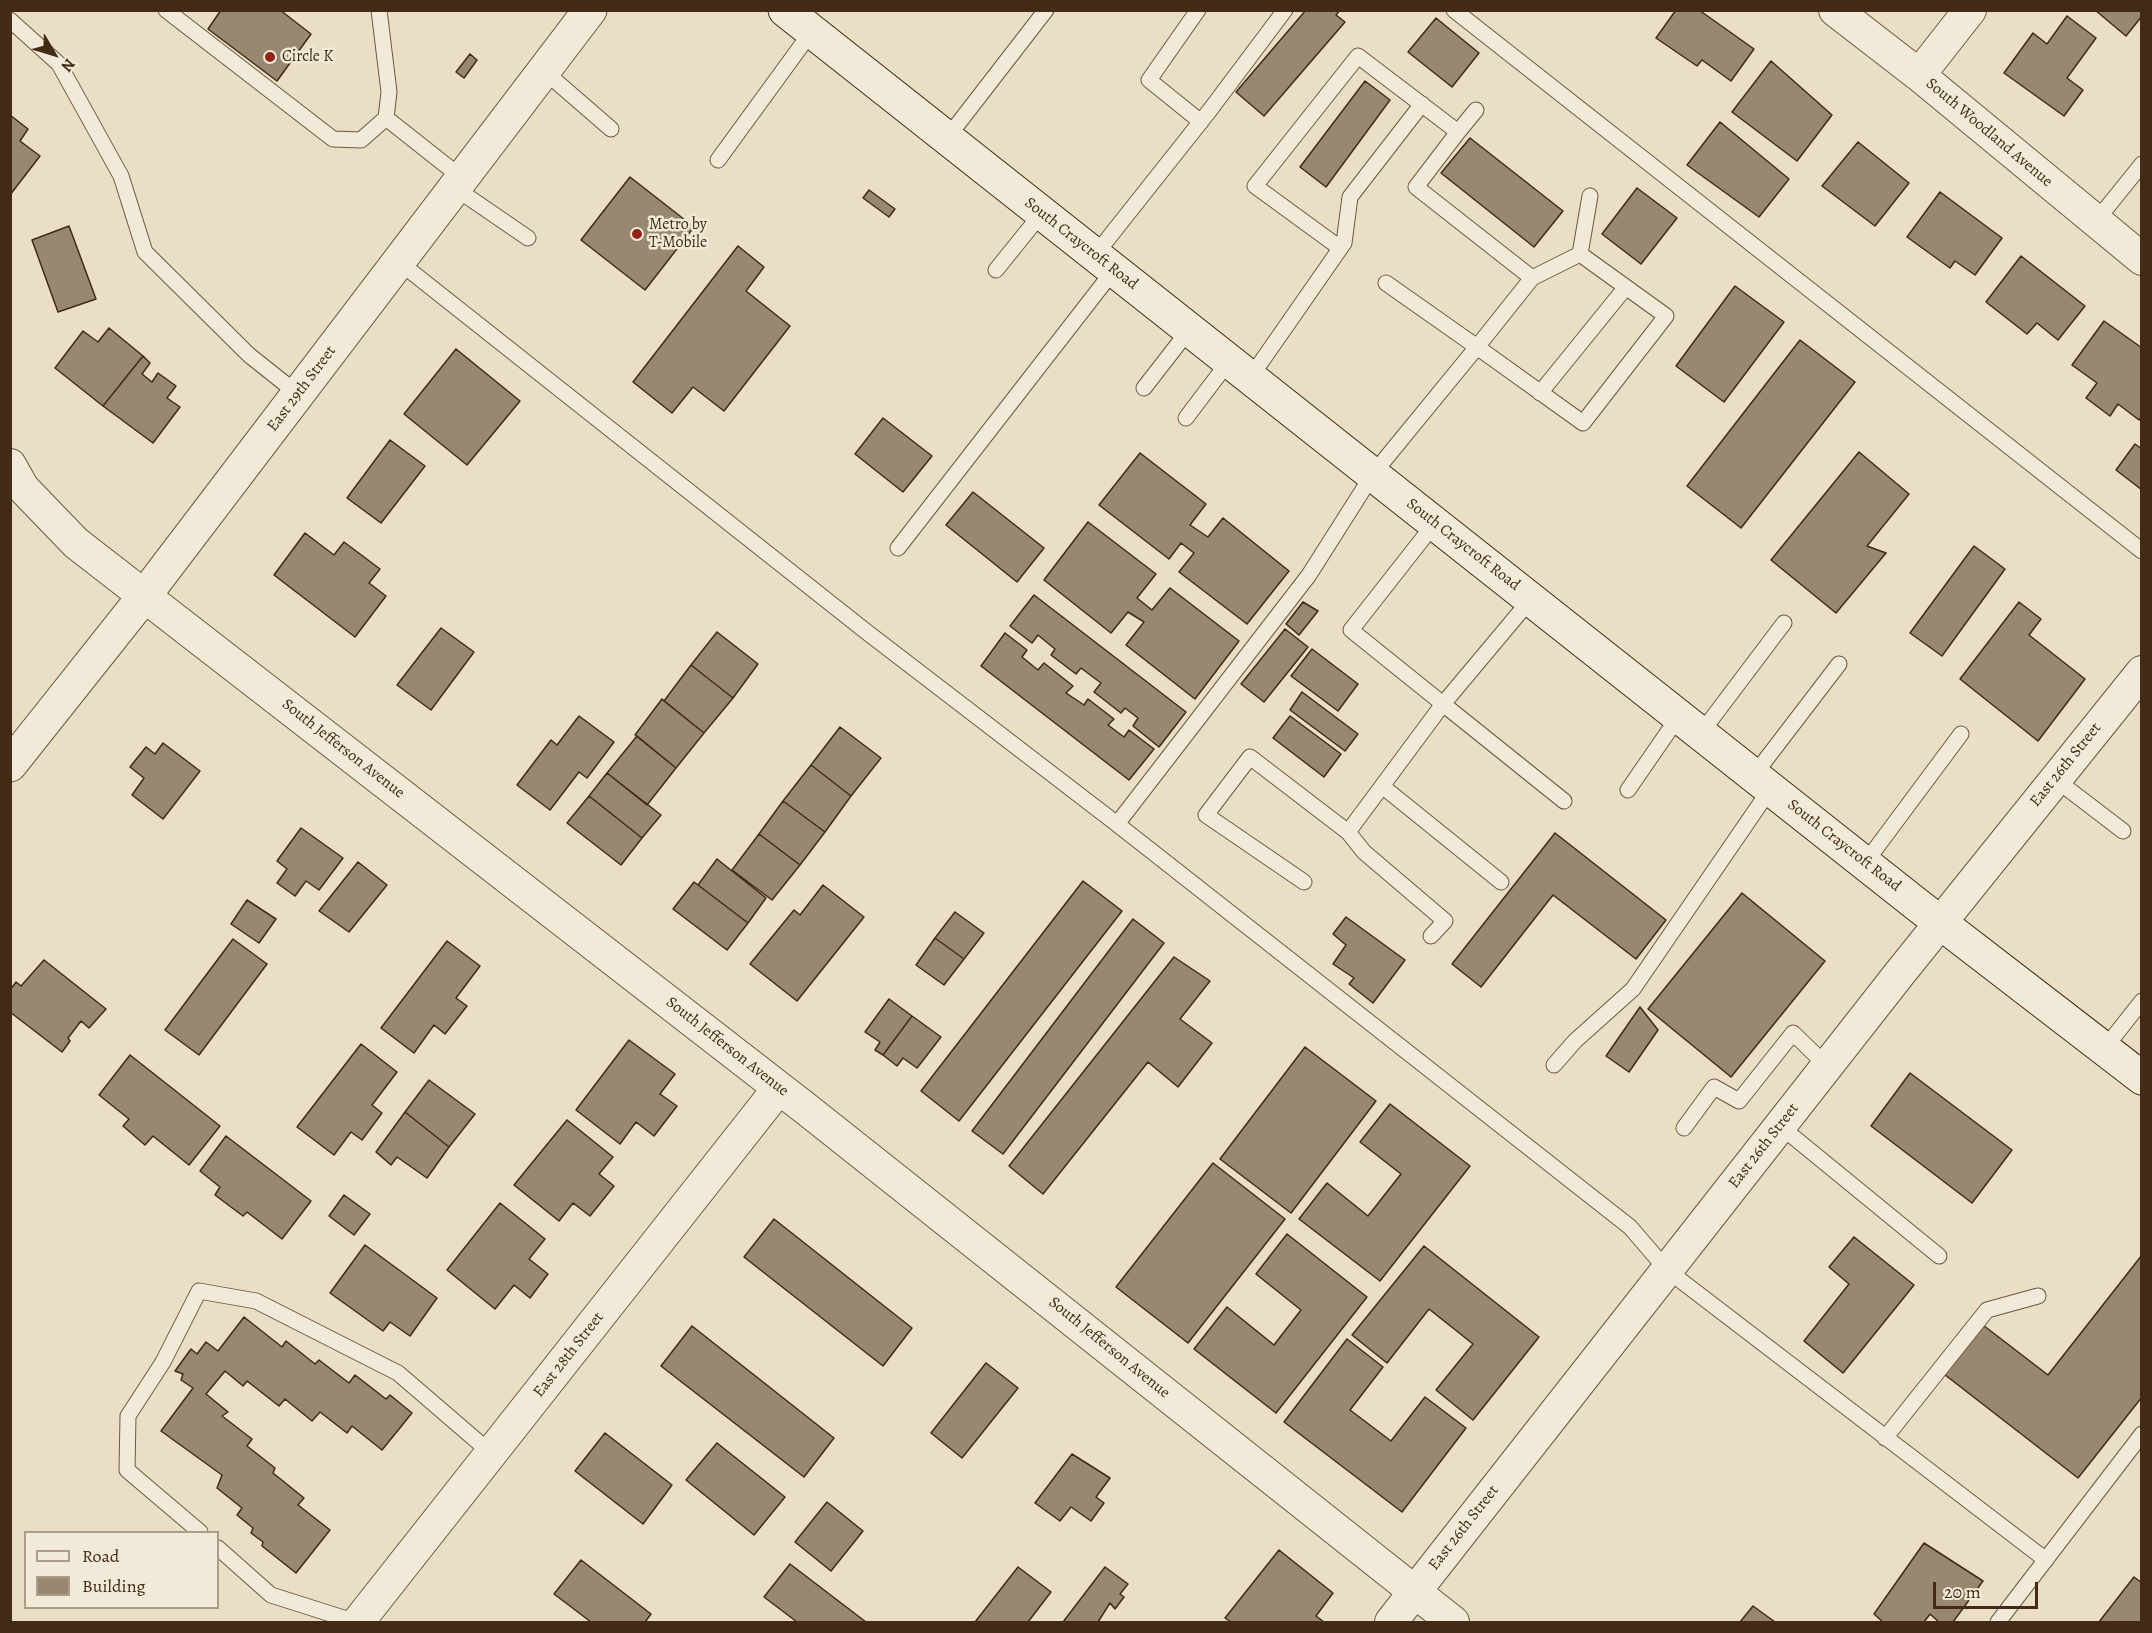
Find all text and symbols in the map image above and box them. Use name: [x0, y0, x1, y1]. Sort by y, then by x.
north arrow: [24, 24, 84, 84]
place label: Circle K: [282, 47, 333, 67]
marker: Circle K: [263, 50, 277, 64]
text: N: [56, 54, 80, 76]
street label: South Woodland Avenue: [1922, 74, 2056, 192]
street label: South Craycroft Road: [1020, 194, 1142, 294]
place label: Metro by T-Mobile: [649, 215, 707, 253]
marker: Metro by T-Mobile: [630, 227, 644, 241]
street label: East 29th Street: [263, 342, 341, 436]
street label: South Craycroft Road: [1402, 495, 1524, 595]
street label: South Jefferson Avenue: [278, 695, 408, 803]
street label: East 26th Street: [2026, 719, 2106, 811]
street label: South Craycroft Road: [1783, 796, 1905, 896]
street label: South Jefferson Avenue: [662, 993, 792, 1101]
street label: East 26th Street: [1725, 1100, 1803, 1192]
street label: South Jefferson Avenue: [1044, 1293, 1174, 1403]
street label: East 28th Street: [530, 1308, 608, 1402]
street label: East 26th Street: [1425, 1482, 1503, 1574]
legend: [24, 1531, 219, 1609]
text: Road: [82, 1544, 119, 1568]
scale bar: [1936, 1570, 2041, 1608]
text: Building: [82, 1574, 146, 1598]
text: 20 m: [1944, 1580, 1981, 1604]

